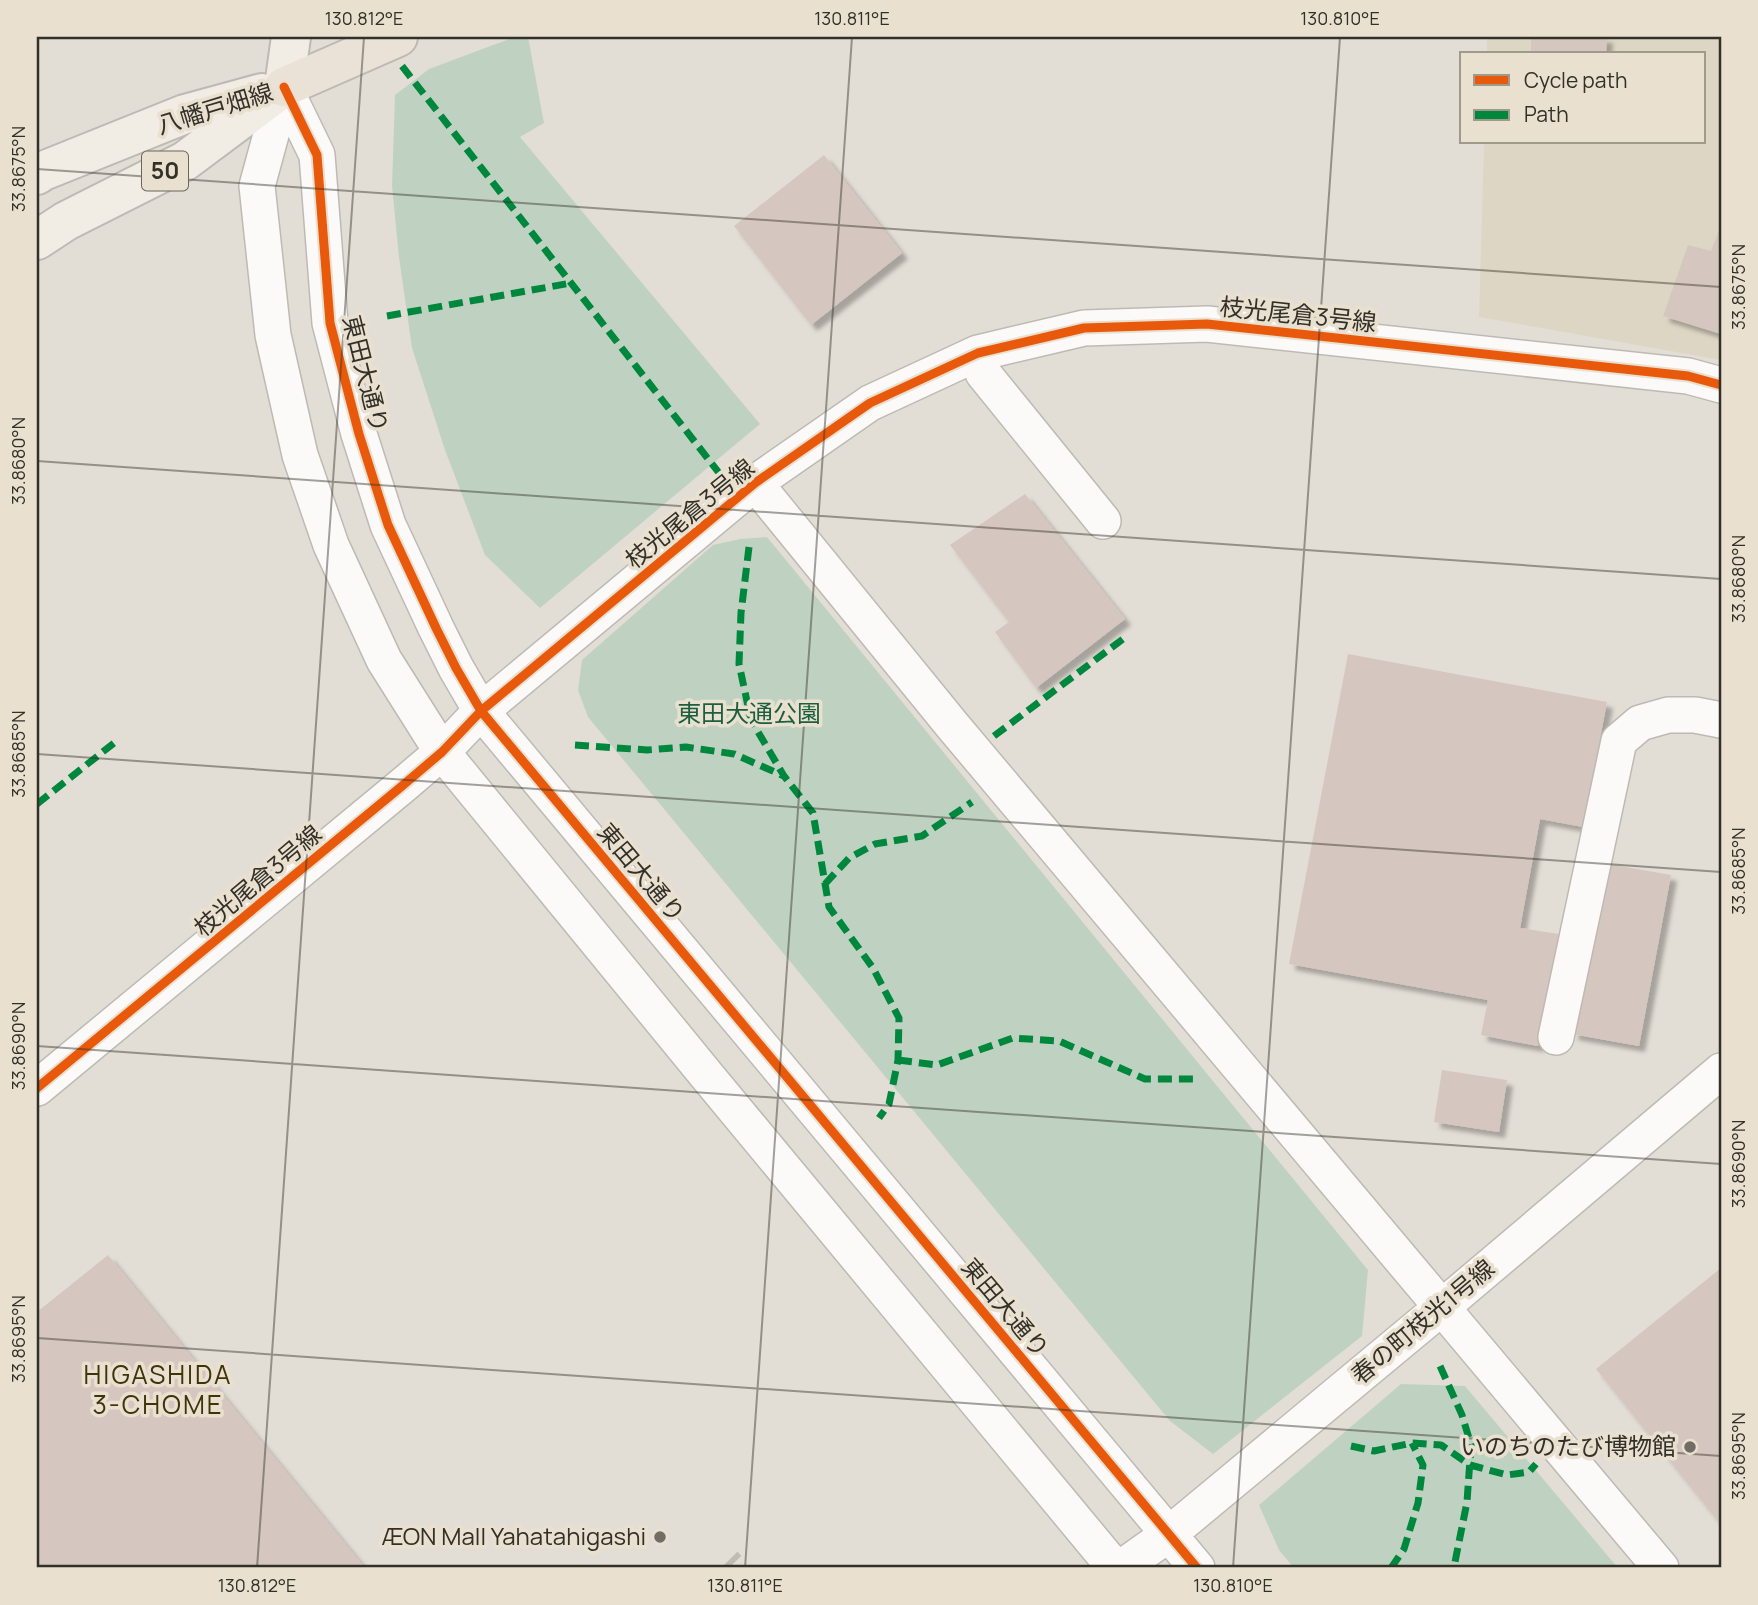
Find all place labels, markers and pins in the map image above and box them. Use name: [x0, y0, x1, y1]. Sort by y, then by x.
place label: いのちのたび博物館: [1460, 1429, 1676, 1462]
marker: いのちのたび博物館: [1682, 1439, 1698, 1455]
place label: ÆON Mall Yahatahigashi: [381, 1519, 646, 1552]
marker: ÆON Mall Yahatahigashi: [652, 1529, 668, 1545]

